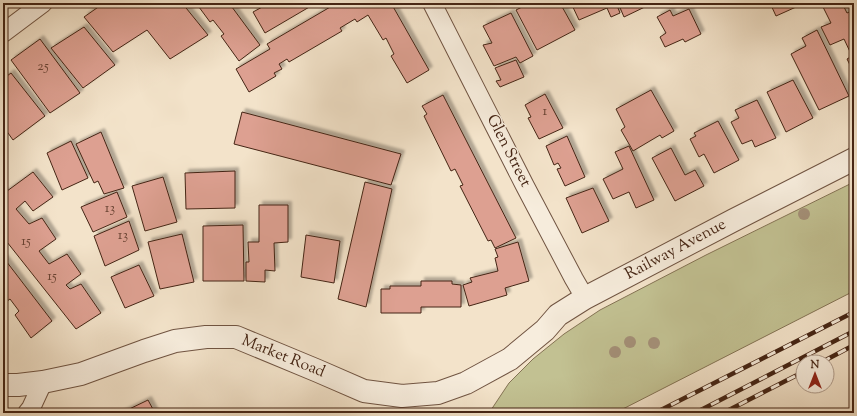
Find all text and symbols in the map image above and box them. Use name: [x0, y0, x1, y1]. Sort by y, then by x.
house number: 25: [37, 57, 49, 77]
house number: 1: [543, 102, 548, 122]
street label: Glen Street: [480, 111, 536, 192]
house number: 13: [105, 199, 116, 219]
street label: Railway Avenue: [621, 214, 731, 286]
house number: 13: [118, 226, 129, 246]
house number: 15: [21, 232, 31, 252]
house number: 15: [47, 267, 57, 287]
street label: Market Road: [238, 330, 328, 384]
north arrow: [795, 354, 835, 394]
text: N: [810, 357, 820, 373]

